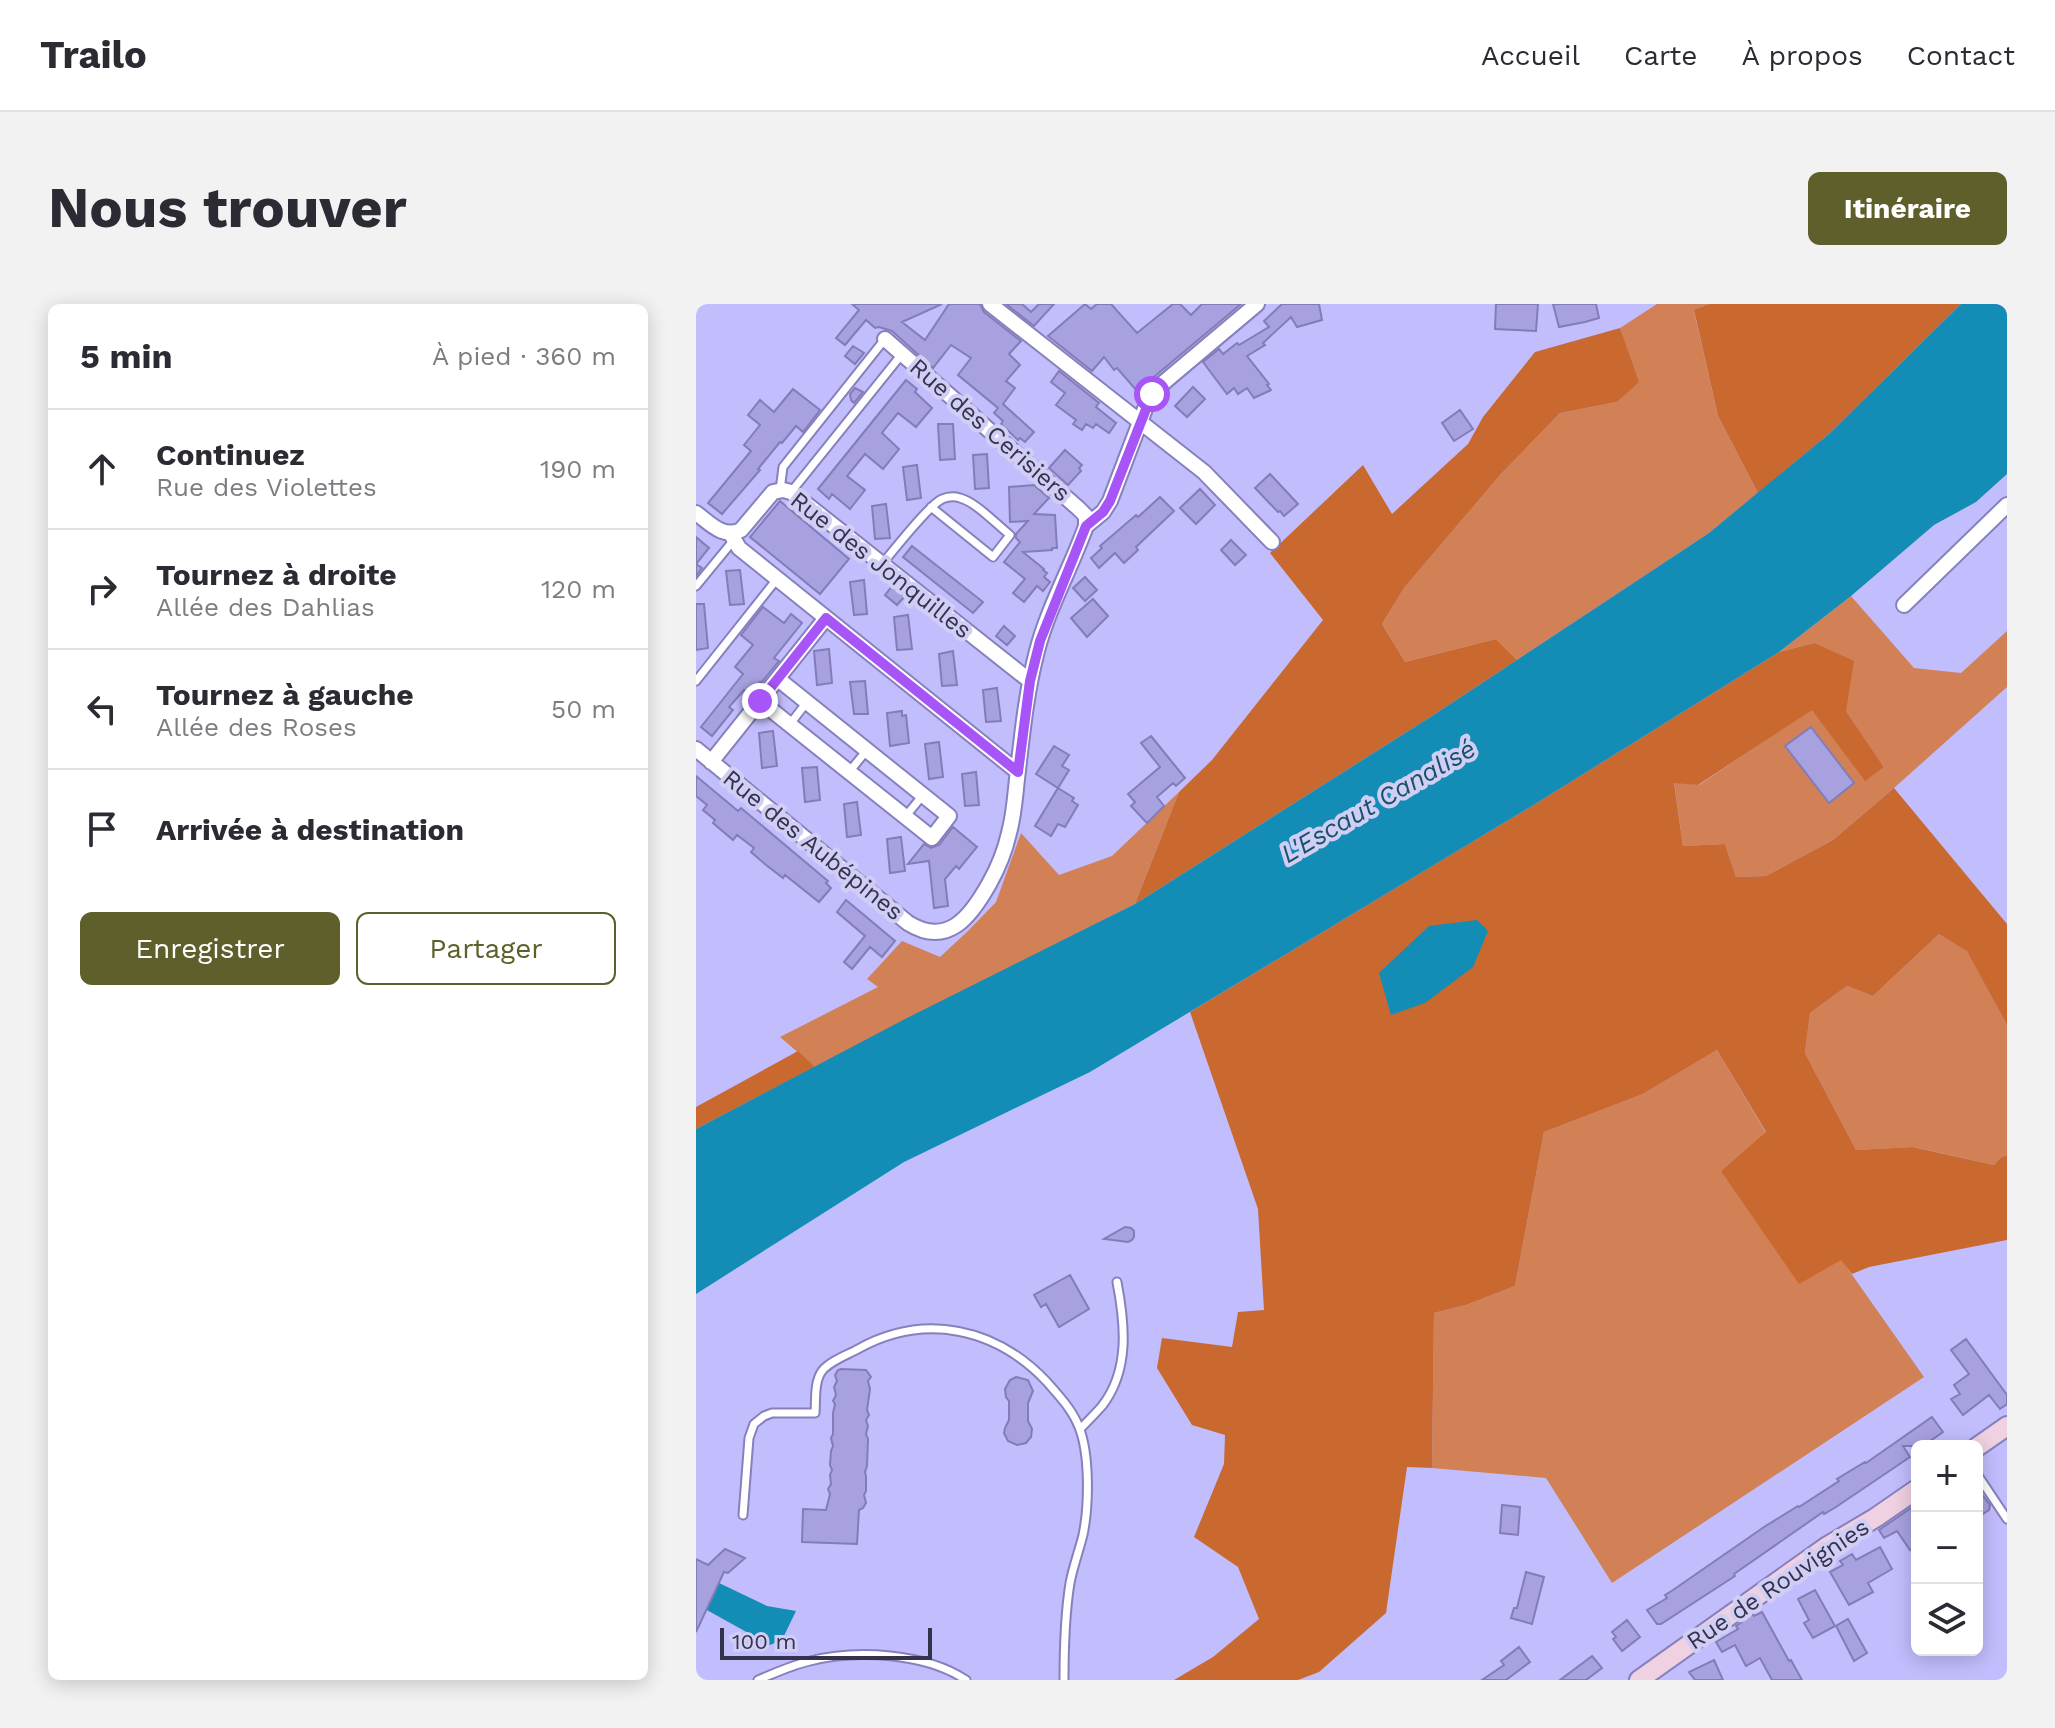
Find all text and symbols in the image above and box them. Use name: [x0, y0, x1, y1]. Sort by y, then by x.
text: Trailo: [40, 33, 147, 77]
text: Accueil: [1481, 39, 1580, 72]
text: Carte: [1624, 39, 1698, 72]
text: À propos: [1742, 39, 1863, 72]
text: Contact: [1907, 39, 2015, 72]
button: Itinéraire: [1808, 172, 2007, 245]
text: Nous trouver: [48, 175, 407, 241]
text: 5 min: [80, 336, 173, 376]
text: À pied · 360 m: [432, 341, 616, 371]
street label: Rue des Cerisiers: [904, 353, 1076, 507]
route start: [1134, 376, 1170, 412]
text: Continuez: [156, 437, 305, 472]
icon: ahead: [80, 447, 124, 491]
text: 190 m: [540, 454, 616, 484]
text: Rue des Violettes: [156, 472, 377, 502]
street label: Rue des Jonquilles: [785, 486, 977, 644]
text: Tournez à droite: [156, 557, 397, 592]
icon: right: [80, 567, 124, 611]
text: 120 m: [541, 574, 616, 604]
text: Allée des Dahlias: [156, 592, 375, 622]
text: Tournez à gauche: [156, 677, 414, 712]
route end: [742, 683, 778, 719]
icon: left: [80, 687, 124, 731]
text: 50 m: [551, 694, 616, 724]
text: Allée des Roses: [156, 712, 357, 742]
water label: L'Escaut Canalisé: [1275, 733, 1481, 869]
street label: Rue des Aubépines: [717, 764, 909, 926]
icon: arrive: [80, 807, 124, 851]
text: Arrivée à destination: [156, 812, 464, 847]
button: Enregistrer: [80, 912, 340, 985]
button: Partager: [356, 912, 616, 985]
map controls: [1911, 1440, 1983, 1656]
button: +: [1911, 1440, 1983, 1512]
button: −: [1911, 1512, 1983, 1584]
street label: Rue de Rouvignies: [1682, 1513, 1874, 1655]
button: layers: [1911, 1584, 1983, 1656]
scale bar: [720, 1624, 932, 1660]
text: 100 m: [732, 1629, 796, 1654]

